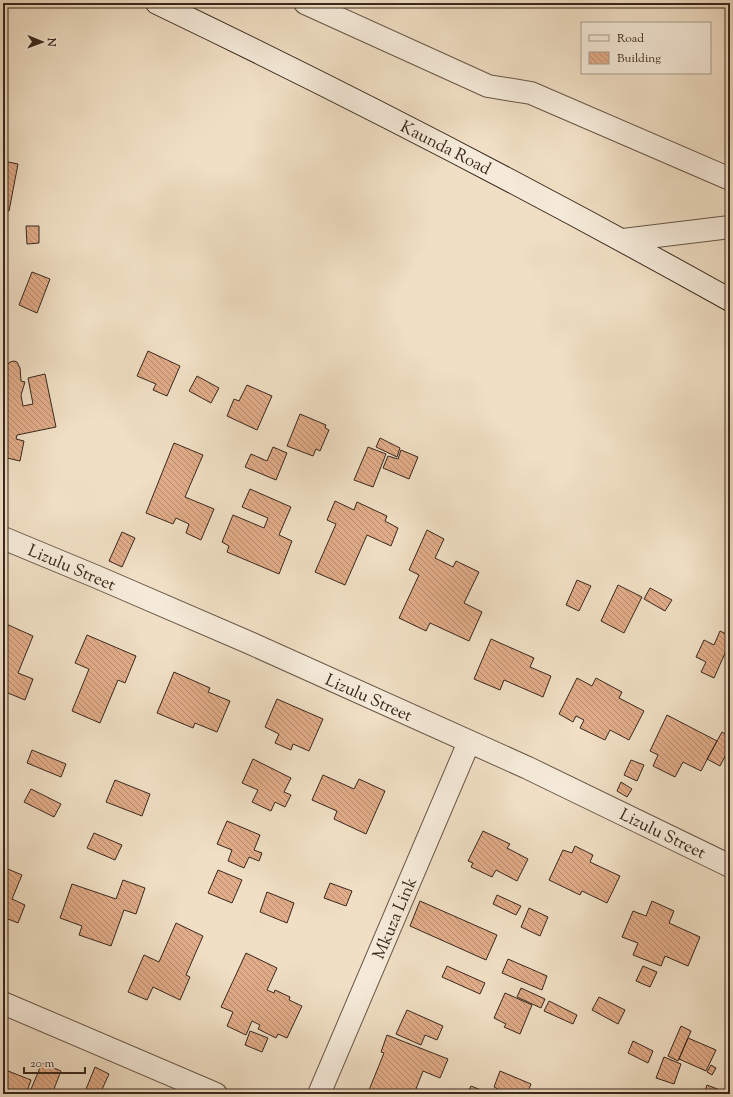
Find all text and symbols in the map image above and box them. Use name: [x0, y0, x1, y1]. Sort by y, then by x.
north arrow: [22, 22, 62, 62]
legend: [581, 22, 711, 74]
text: Road: [617, 30, 644, 48]
text: N: [43, 37, 59, 47]
text: Building: [617, 50, 661, 68]
street label: Kaunda Road: [396, 116, 495, 182]
street label: Lizulu Street: [24, 540, 119, 598]
street label: Lizulu Street: [321, 669, 416, 729]
street label: Lizulu Street: [615, 804, 709, 866]
street label: Mkuza Link: [368, 874, 424, 964]
scale bar: [24, 1049, 85, 1075]
text: 20 m: [30, 1055, 55, 1073]

